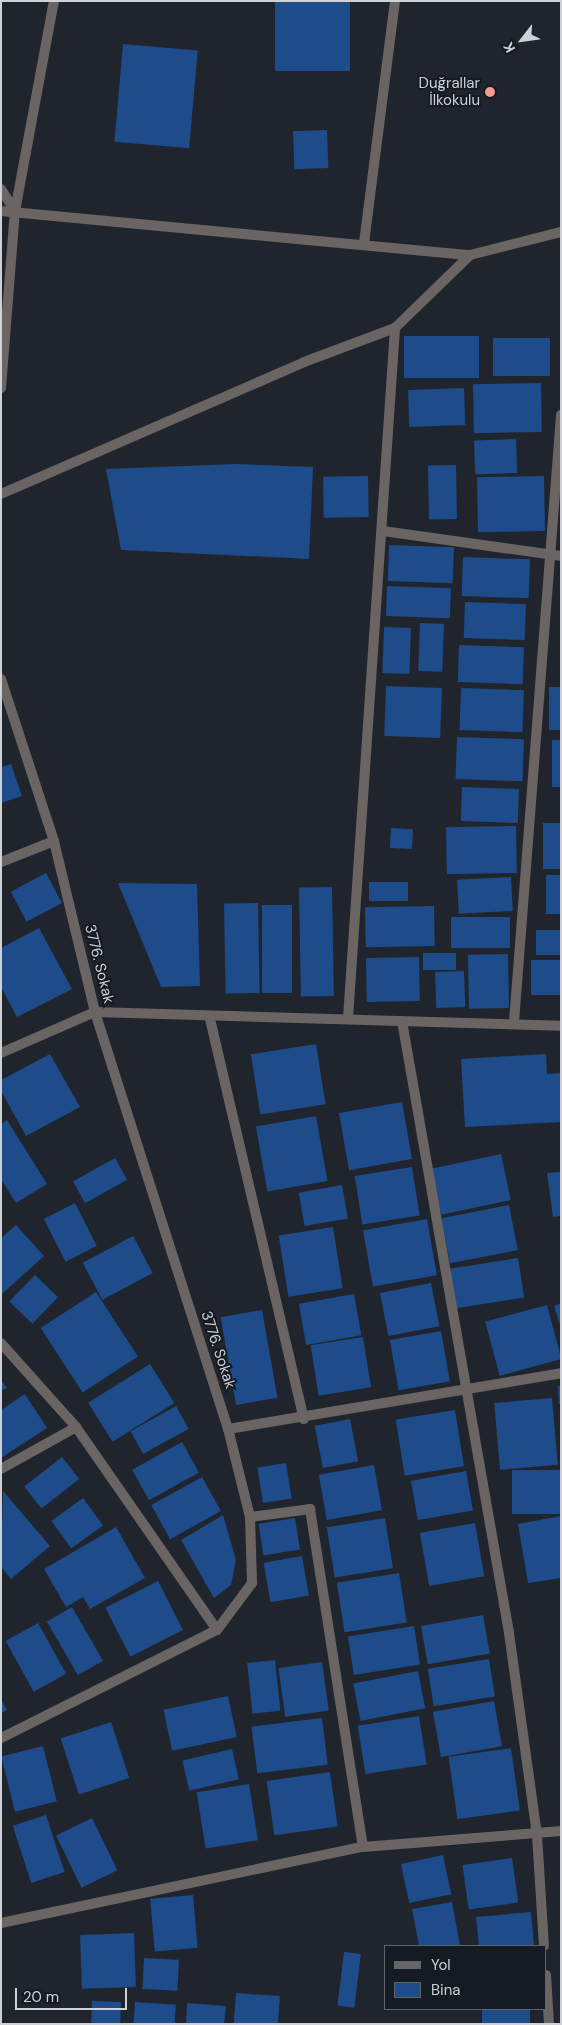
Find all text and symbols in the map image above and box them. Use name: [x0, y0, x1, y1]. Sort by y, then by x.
north arrow: [497, 15, 547, 65]
text: K: [499, 39, 519, 56]
place label: Duğrallar İlkokulu: [419, 74, 480, 109]
marker: Duğrallar İlkokulu: [484, 86, 496, 98]
street label: 3776. Sokak: [80, 923, 118, 1005]
street label: 3776. Sokak: [197, 1309, 239, 1391]
legend: [384, 1945, 547, 2010]
text: Yol: [431, 1955, 451, 1975]
scale bar: [18, 1978, 130, 2010]
text: Bina: [431, 1980, 460, 2000]
text: 20 m: [23, 1987, 59, 2007]

